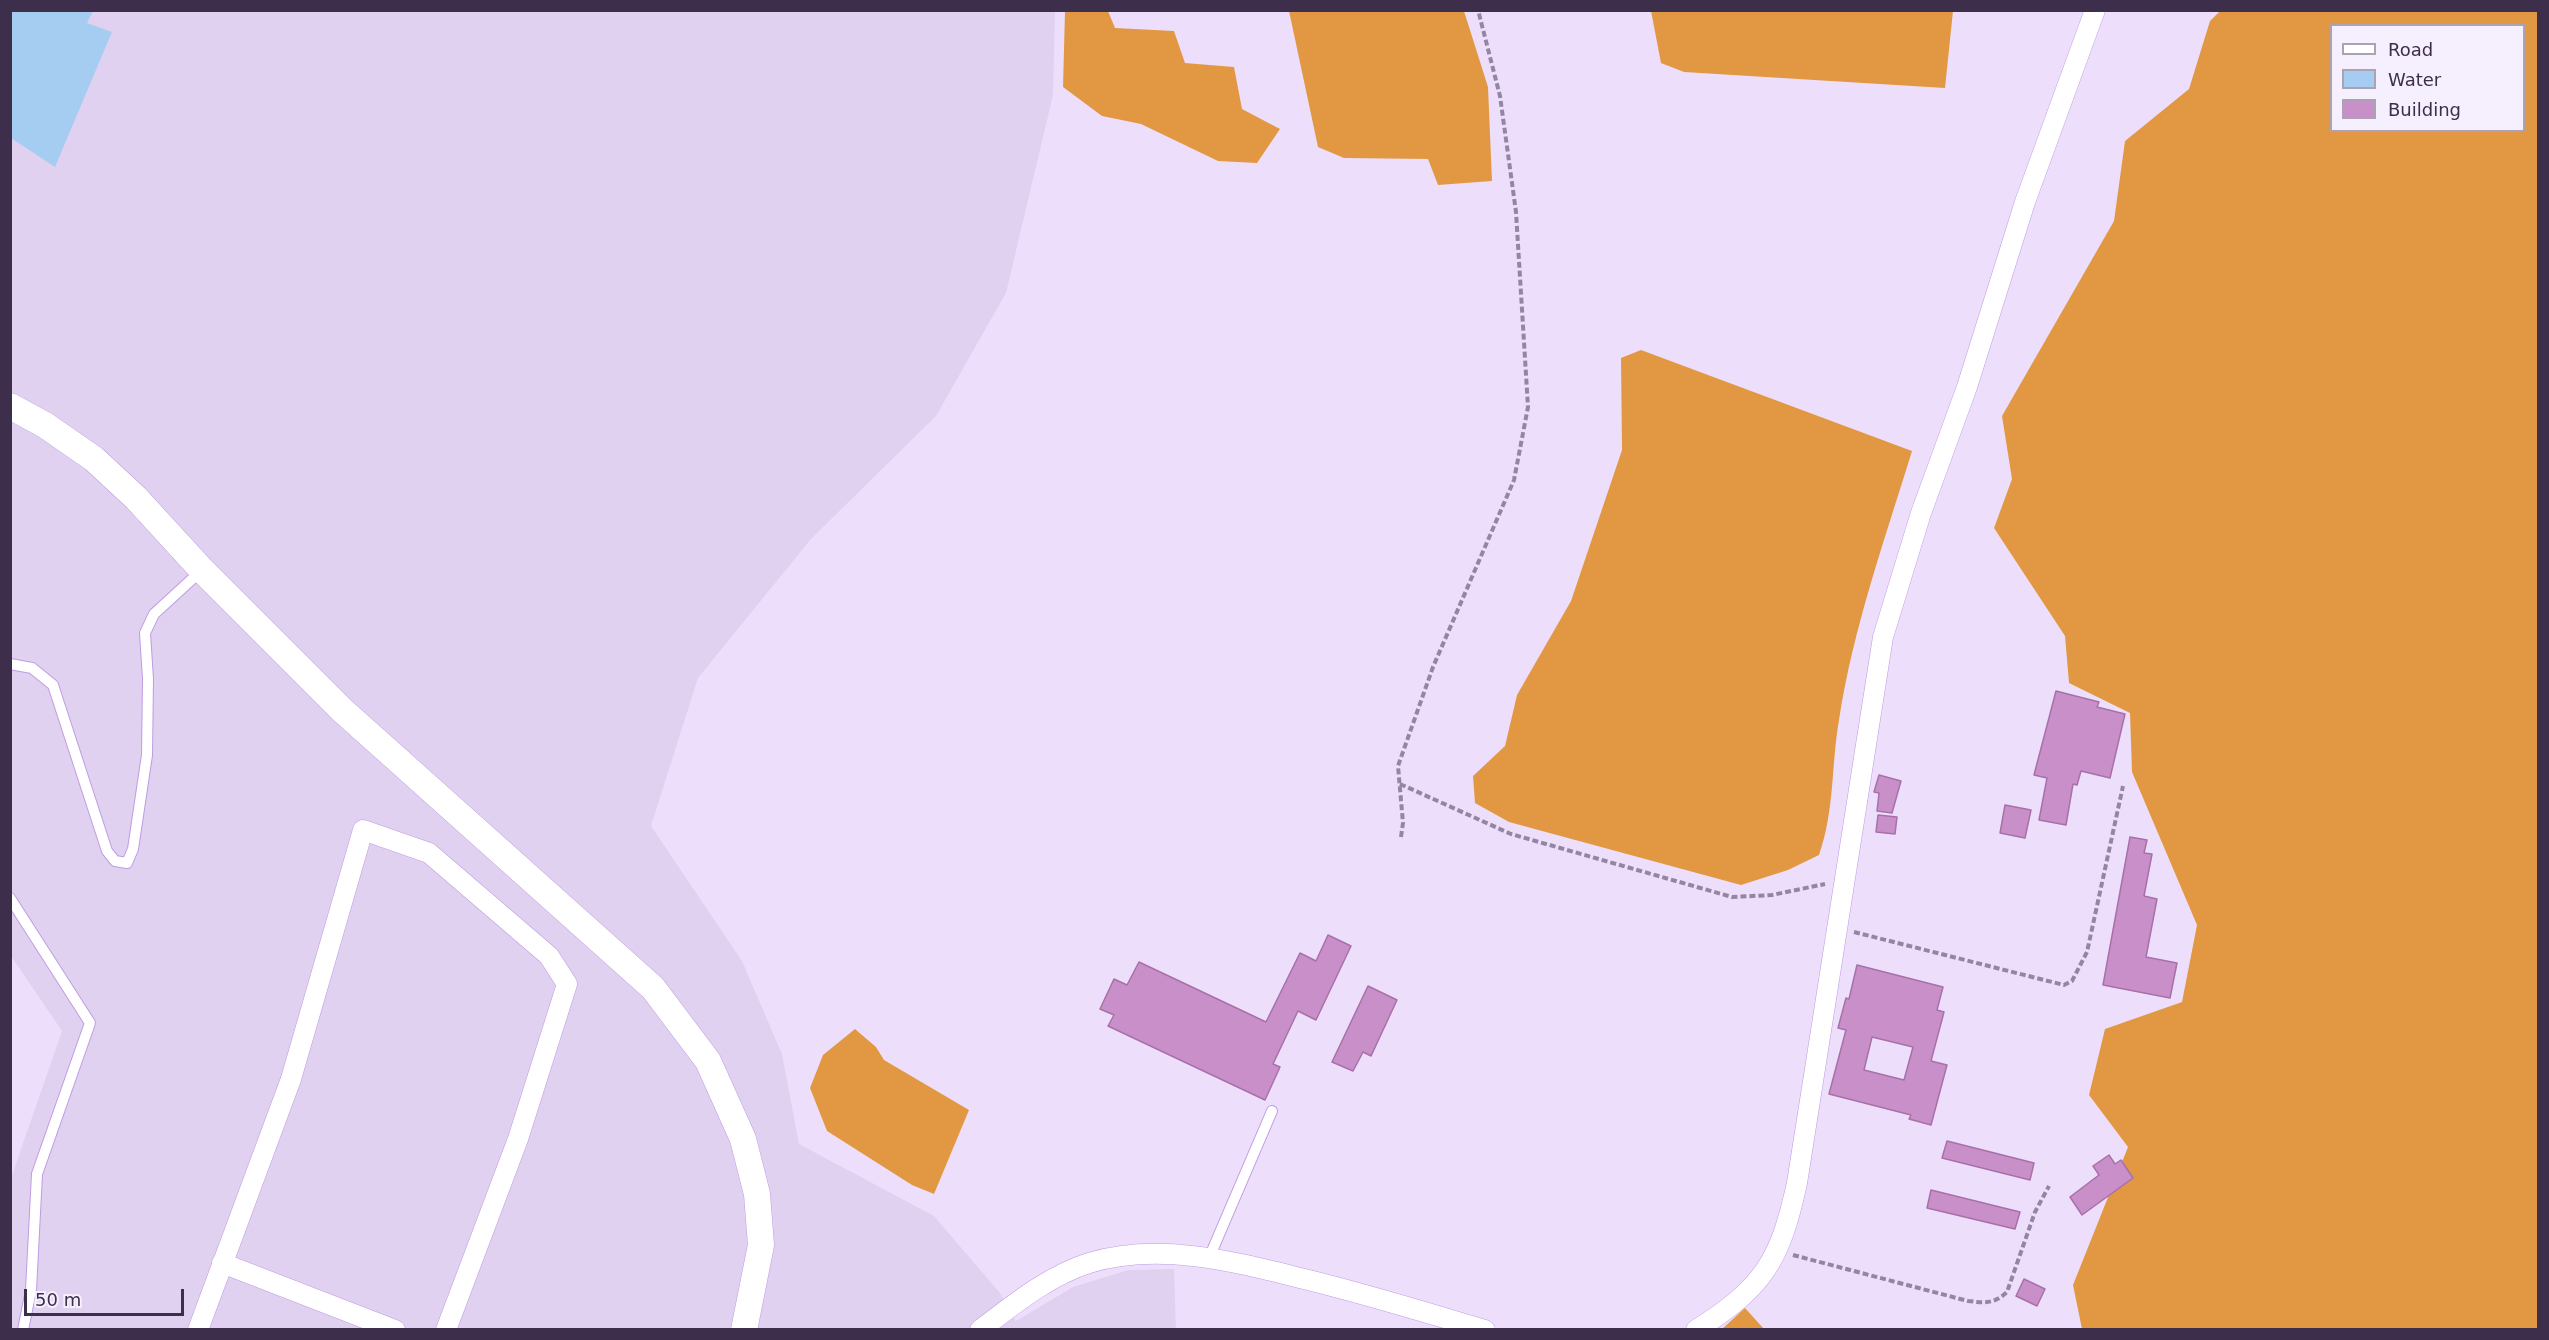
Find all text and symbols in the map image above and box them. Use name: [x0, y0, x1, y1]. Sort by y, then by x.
legend: [2330, 24, 2525, 132]
text: Road: [2388, 39, 2433, 60]
text: Water: [2388, 69, 2441, 90]
text: Building: [2388, 99, 2461, 120]
scale bar: [27, 1277, 188, 1315]
text: 50 m: [35, 1289, 81, 1310]

